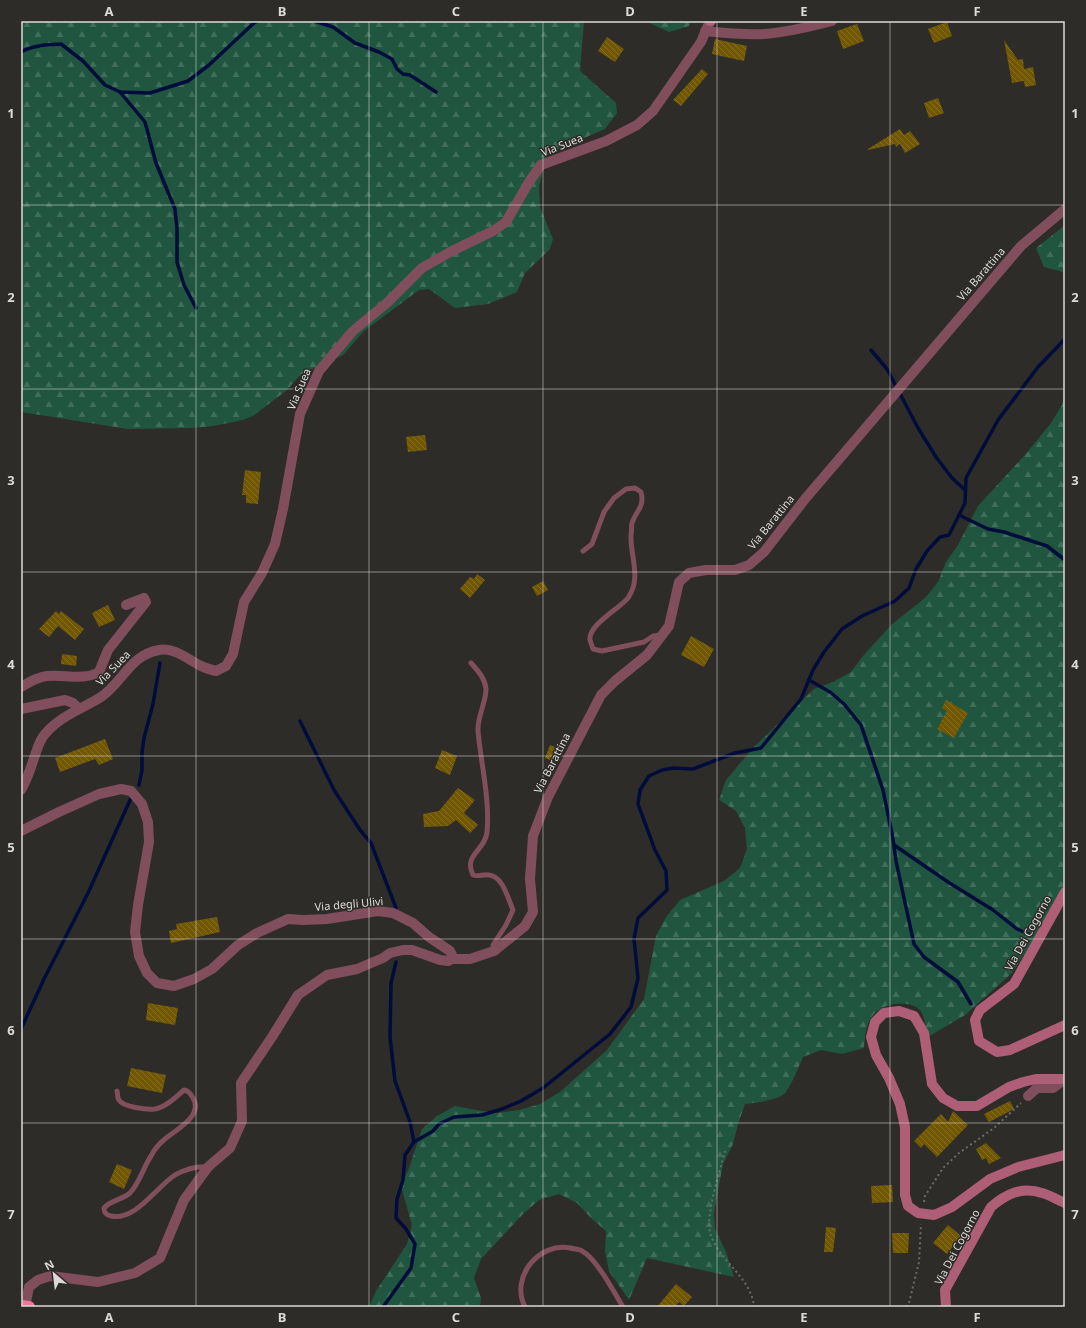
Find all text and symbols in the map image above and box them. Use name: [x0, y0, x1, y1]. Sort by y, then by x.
text: A: [105, 2, 114, 20]
text: B: [278, 2, 286, 20]
text: C: [452, 2, 460, 20]
text: D: [625, 2, 635, 20]
text: E: [800, 2, 808, 20]
text: F: [973, 2, 981, 20]
text: 1: [7, 104, 15, 122]
text: 1: [1071, 104, 1079, 122]
street label: Via Suea: [539, 130, 585, 159]
street label: Via Barattina: [953, 244, 1008, 304]
text: 2: [7, 288, 15, 306]
text: 2: [1071, 288, 1079, 306]
street label: Via Suea: [283, 366, 314, 412]
text: 3: [7, 471, 15, 489]
text: 3: [1071, 471, 1079, 489]
street label: Via Barattina: [744, 491, 797, 552]
street label: Via Suea: [92, 647, 133, 689]
text: 4: [7, 655, 15, 673]
text: 4: [1071, 655, 1079, 673]
street label: Via Barattina: [530, 730, 573, 796]
text: 5: [7, 838, 15, 856]
text: 5: [1071, 838, 1079, 856]
street label: Via Dei Cogorno: [1001, 892, 1055, 973]
street label: Via degli Ulivi: [314, 893, 384, 914]
text: 6: [7, 1021, 15, 1039]
text: 6: [1071, 1021, 1079, 1039]
text: 7: [7, 1205, 15, 1223]
text: 7: [1071, 1205, 1079, 1223]
street label: Via Dei Cogorno: [930, 1206, 983, 1287]
north arrow: [34, 1254, 74, 1294]
text: N: [42, 1256, 57, 1273]
text: A: [105, 1308, 114, 1326]
text: B: [278, 1308, 286, 1326]
text: C: [452, 1308, 460, 1326]
text: D: [625, 1308, 635, 1326]
text: E: [800, 1308, 808, 1326]
text: F: [973, 1308, 981, 1326]

